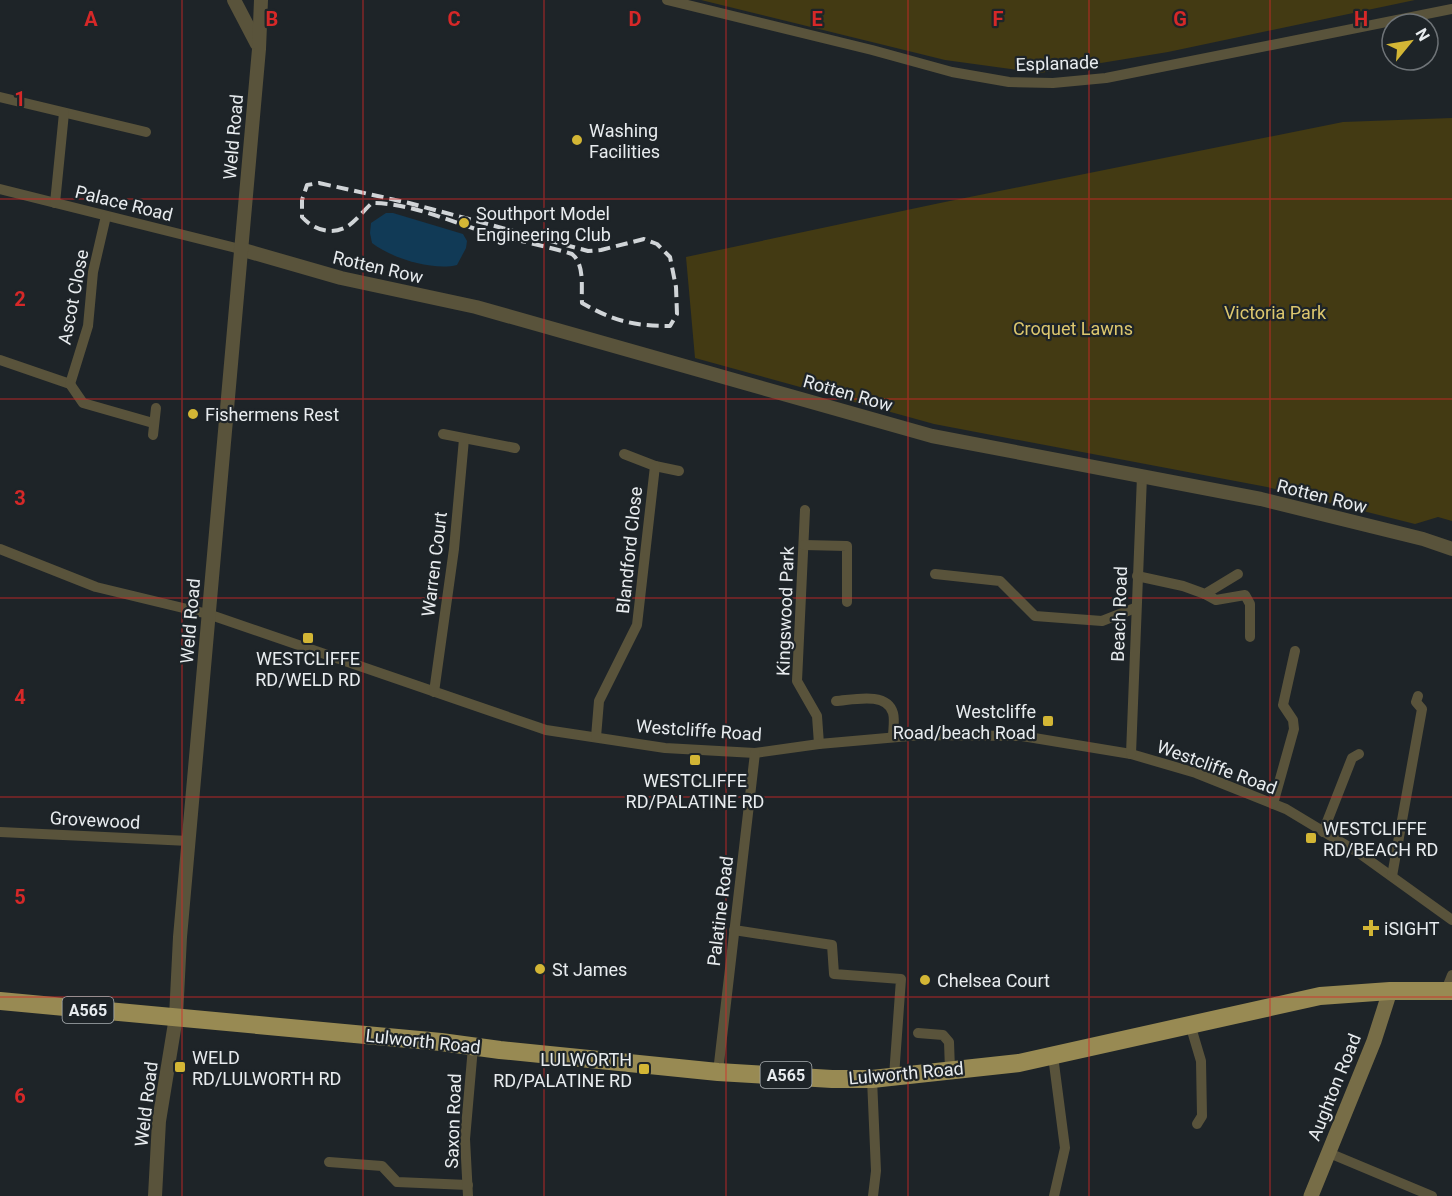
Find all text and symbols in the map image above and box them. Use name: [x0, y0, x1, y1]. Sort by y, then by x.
text: A: [84, 7, 98, 31]
text: B: [266, 7, 278, 31]
text: C: [447, 7, 461, 31]
text: D: [629, 7, 642, 31]
text: E: [811, 7, 823, 31]
text: F: [993, 7, 1004, 31]
text: G: [1173, 7, 1187, 31]
text: H: [1354, 7, 1368, 31]
north arrow: [1380, 12, 1440, 72]
text: N: [1412, 25, 1434, 44]
street label: Esplanade: [1015, 51, 1099, 75]
text: 1: [14, 87, 26, 111]
street label: Weld Road: [219, 93, 247, 181]
place label: Washing Facilities: [589, 120, 660, 162]
marker: Washing Facilities: [570, 133, 584, 147]
street label: Palace Road: [73, 181, 175, 225]
place label: Southport Model Engineering Club: [476, 203, 611, 245]
marker: Southport Model Engineering Club: [457, 216, 471, 230]
street label: Rotten Row: [331, 246, 426, 288]
street label: Ascot Close: [54, 248, 92, 346]
text: 2: [14, 287, 26, 311]
park label: Victoria Park: [1224, 302, 1327, 323]
park label: Croquet Lawns: [1013, 318, 1133, 339]
street label: Rotten Row: [801, 370, 896, 416]
place label: Fishermens Rest: [205, 404, 339, 425]
marker: Fishermens Rest: [186, 407, 200, 421]
street label: Rotten Row: [1275, 475, 1370, 517]
street label: Blandford Close: [612, 485, 646, 615]
text: 3: [14, 486, 26, 510]
street label: Warren Court: [417, 510, 451, 618]
street label: Kingswood Park: [772, 545, 798, 676]
street label: Beach Road: [1107, 566, 1131, 662]
street label: Weld Road: [176, 577, 204, 665]
marker: WESTCLIFFE RD/WELD RD: [301, 631, 315, 645]
place label: WESTCLIFFE RD/WELD RD: [255, 648, 361, 690]
text: 4: [14, 685, 26, 709]
place label: Westcliffe Road/beach Road: [893, 701, 1036, 743]
marker: Westcliffe Road/beach Road: [1041, 714, 1055, 728]
street label: Westcliffe Road: [635, 715, 763, 745]
street label: Westcliffe Road: [1154, 736, 1280, 798]
marker: WESTCLIFFE RD/PALATINE RD: [688, 753, 702, 767]
place label: WESTCLIFFE RD/PALATINE RD: [626, 770, 764, 812]
street label: Grovewood: [49, 807, 141, 833]
place label: WESTCLIFFE RD/BEACH RD: [1323, 818, 1438, 860]
marker: WESTCLIFFE RD/BEACH RD: [1304, 831, 1318, 845]
street label: Palatine Road: [703, 855, 737, 967]
text: 5: [14, 885, 26, 909]
place label: iSIGHT: [1384, 918, 1440, 939]
marker: iSIGHT: [1362, 919, 1380, 937]
place label: St James: [552, 959, 627, 980]
marker: St James: [533, 962, 547, 976]
place label: Chelsea Court: [937, 970, 1050, 991]
marker: Chelsea Court: [918, 973, 932, 987]
road number: A565: [62, 997, 113, 1023]
street label: Lulworth Road: [364, 1025, 482, 1057]
street label: Aughton Road: [1303, 1031, 1365, 1143]
place label: WELD RD/LULWORTH RD: [192, 1047, 341, 1089]
place label: LULWORTH RD/PALATINE RD: [493, 1049, 632, 1091]
street label: Lulworth Road: [848, 1058, 964, 1088]
street label: Weld Road: [130, 1060, 162, 1148]
marker: WELD RD/LULWORTH RD: [173, 1060, 187, 1074]
marker: LULWORTH RD/PALATINE RD: [637, 1062, 651, 1076]
road number: A565: [760, 1062, 812, 1088]
street label: Saxon Road: [441, 1073, 465, 1169]
text: 6: [14, 1084, 26, 1108]

